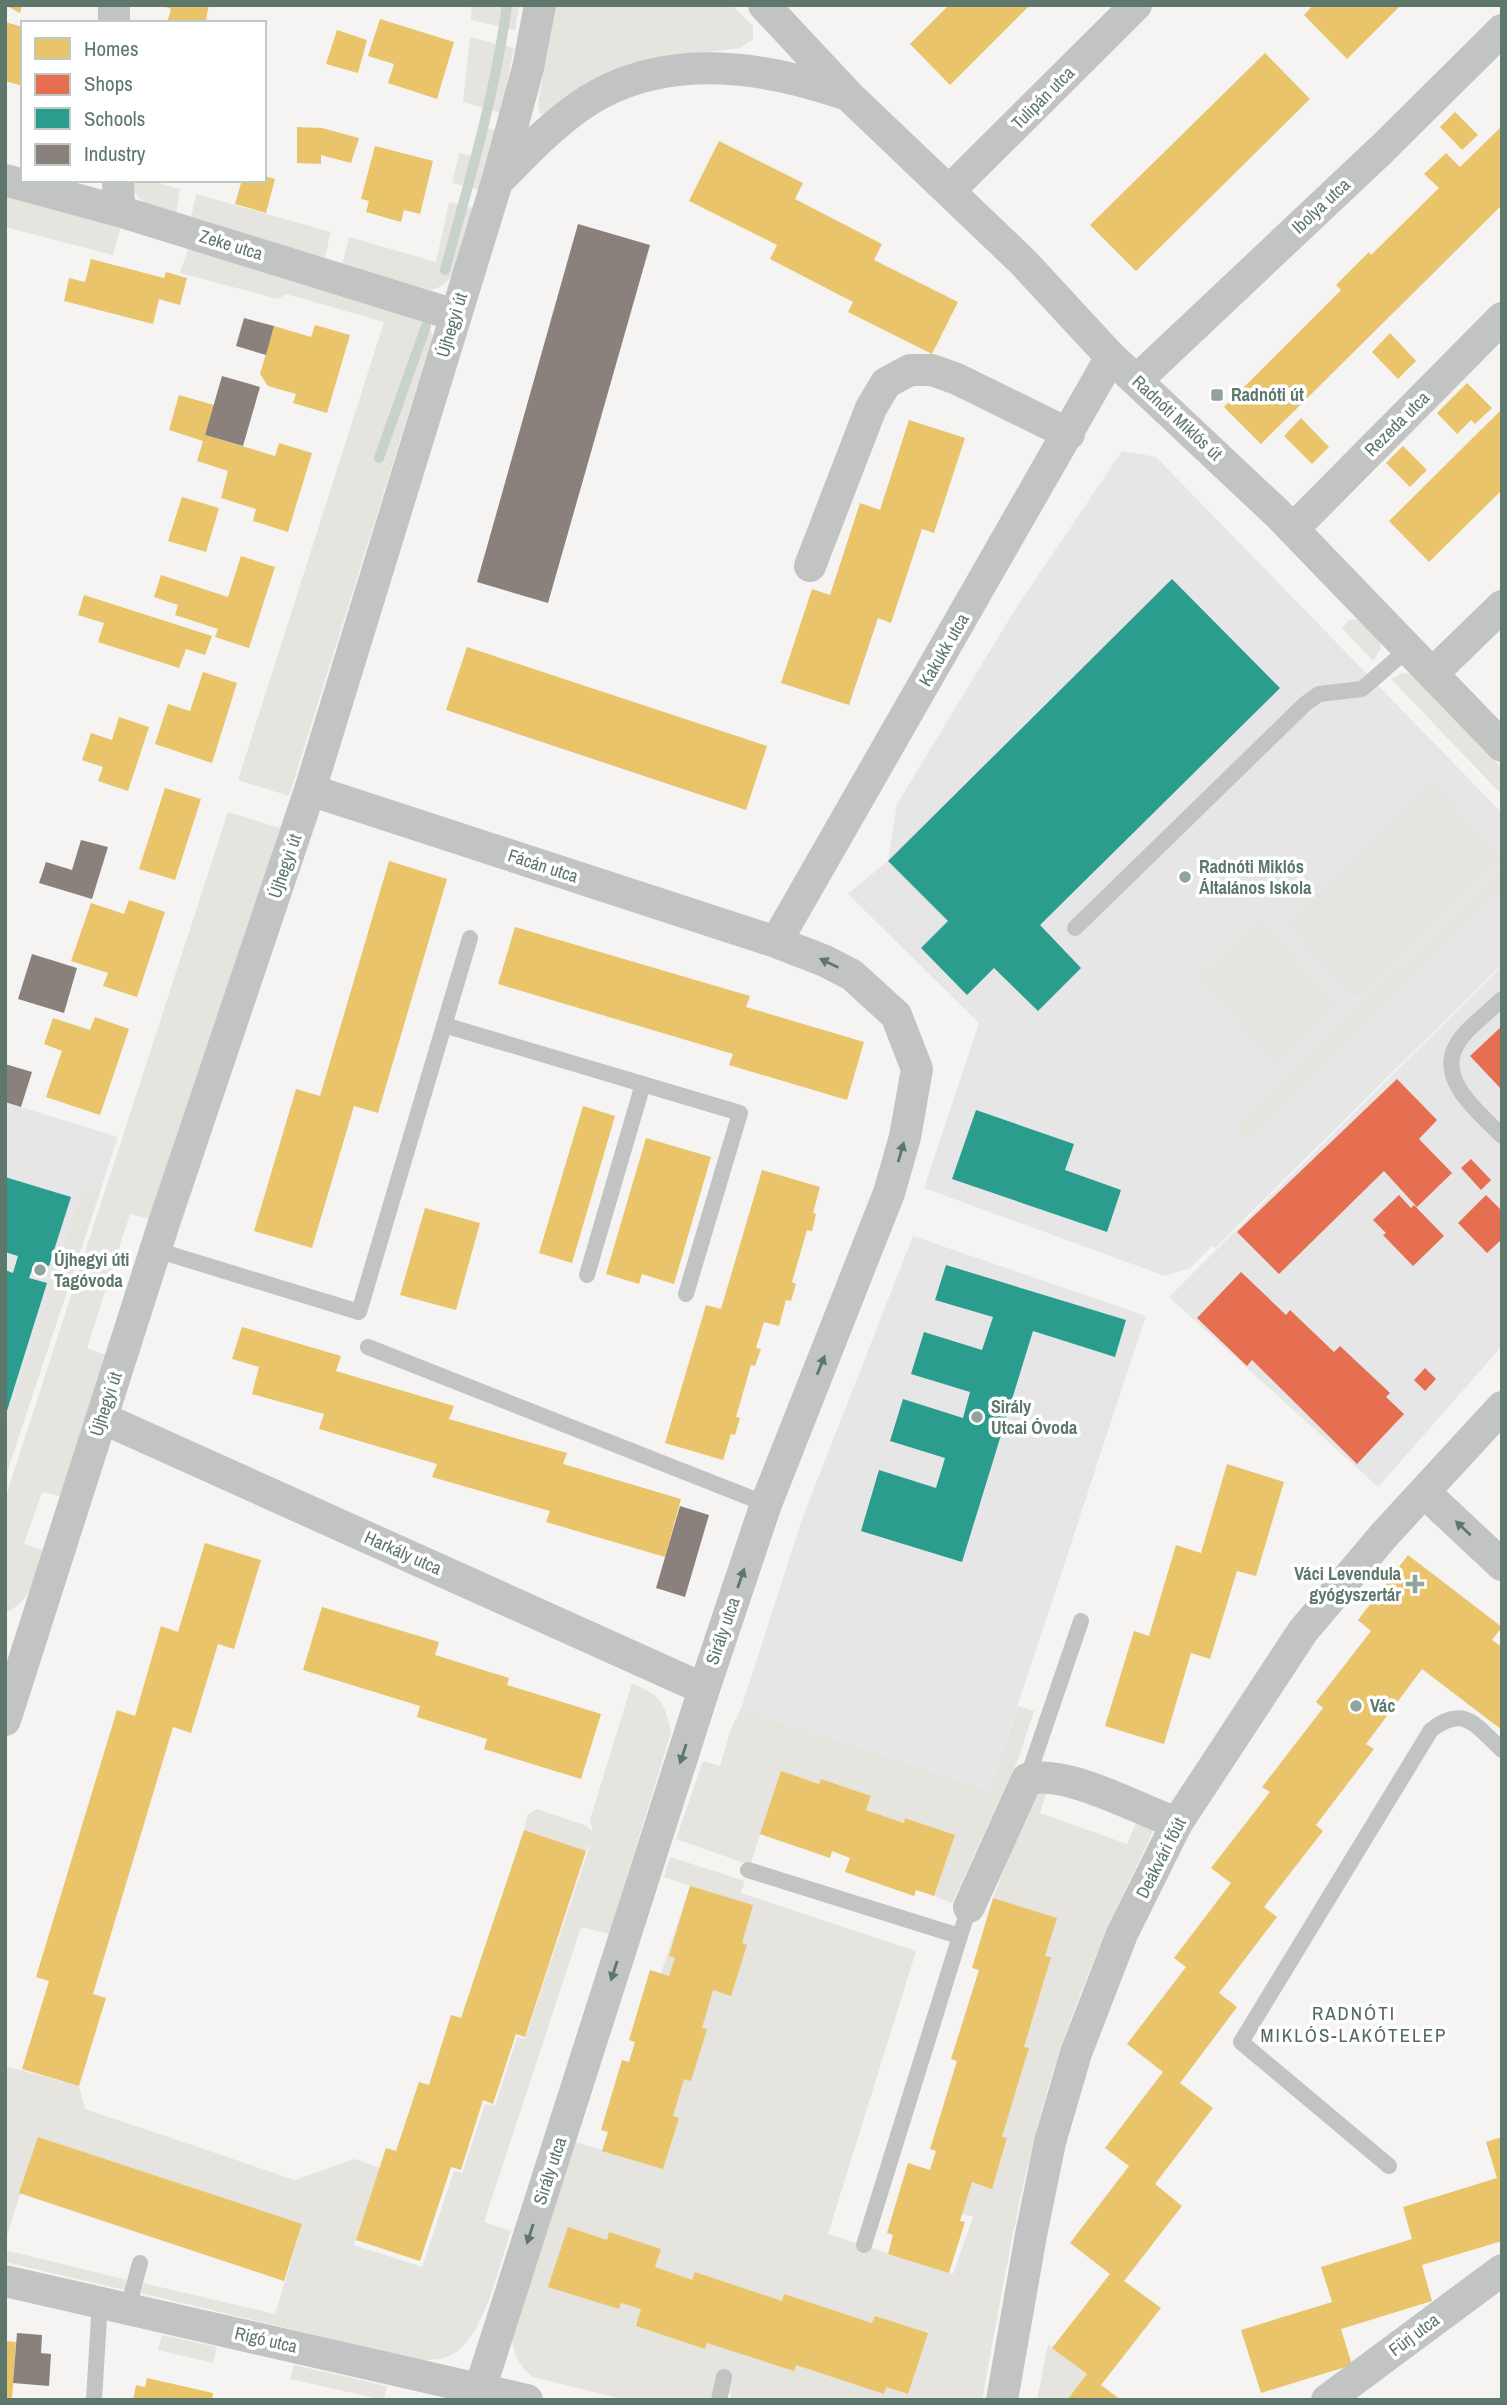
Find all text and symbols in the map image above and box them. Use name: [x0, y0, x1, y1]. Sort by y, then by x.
legend: [21, 21, 266, 182]
text: Homes: [84, 34, 139, 63]
street label: Tulipán utca: [1006, 61, 1080, 135]
text: Shops: [84, 69, 133, 98]
text: Schools: [84, 104, 145, 133]
text: Industry: [84, 139, 146, 168]
street label: Ibolya utca: [1286, 172, 1355, 239]
street label: Zeke utca: [196, 223, 266, 266]
street label: Újhegyi út: [430, 289, 473, 360]
street label: Radnóti Miklós út: [1127, 369, 1228, 466]
place label: Radnóti út: [1231, 382, 1304, 407]
street label: Rezeda utca: [1359, 386, 1435, 462]
marker: Radnóti út: [1209, 387, 1225, 403]
street label: Kakukk utca: [913, 609, 974, 691]
street label: Újhegyi út: [262, 830, 307, 901]
street label: Fácán utca: [505, 842, 581, 889]
place label: Radnóti Miklós Általános Iskola: [1199, 854, 1312, 900]
marker: Radnóti Miklós Általános Iskola: [1177, 869, 1193, 885]
one-way arrow: [819, 958, 839, 969]
one-way arrow: [896, 1141, 906, 1162]
place label: Újhegyi úti Tagóvoda: [54, 1247, 129, 1293]
marker: Újhegyi úti Tagóvoda: [32, 1262, 48, 1278]
one-way arrow: [815, 1354, 826, 1375]
street label: Újhegyi út: [83, 1368, 128, 1439]
place label: Sirály Utcai Óvoda: [991, 1394, 1078, 1440]
marker: Sirály Utcai Óvoda: [969, 1409, 985, 1425]
one-way arrow: [1455, 1521, 1472, 1537]
street label: Harkály utca: [361, 1524, 446, 1581]
place label: Váci Levendula gyógyszertár: [1294, 1561, 1402, 1607]
one-way arrow: [736, 1567, 747, 1588]
marker: Váci Levendula gyógyszertár: [1407, 1576, 1423, 1592]
street label: Sirály utca: [699, 1594, 746, 1668]
place label: Vác: [1370, 1693, 1395, 1718]
marker: Vác: [1348, 1698, 1364, 1714]
one-way arrow: [678, 1744, 688, 1765]
street label: Deákvári főút: [1129, 1813, 1192, 1903]
one-way arrow: [608, 1961, 619, 1982]
district label: RADNÓTI MIKLÓS-LAKÓTELEP: [1260, 2000, 1448, 2048]
street label: Sirály utca: [527, 2134, 572, 2208]
one-way arrow: [524, 2224, 535, 2245]
street label: Fürj utca: [1383, 2307, 1444, 2362]
street label: Rigó utca: [233, 2320, 300, 2359]

